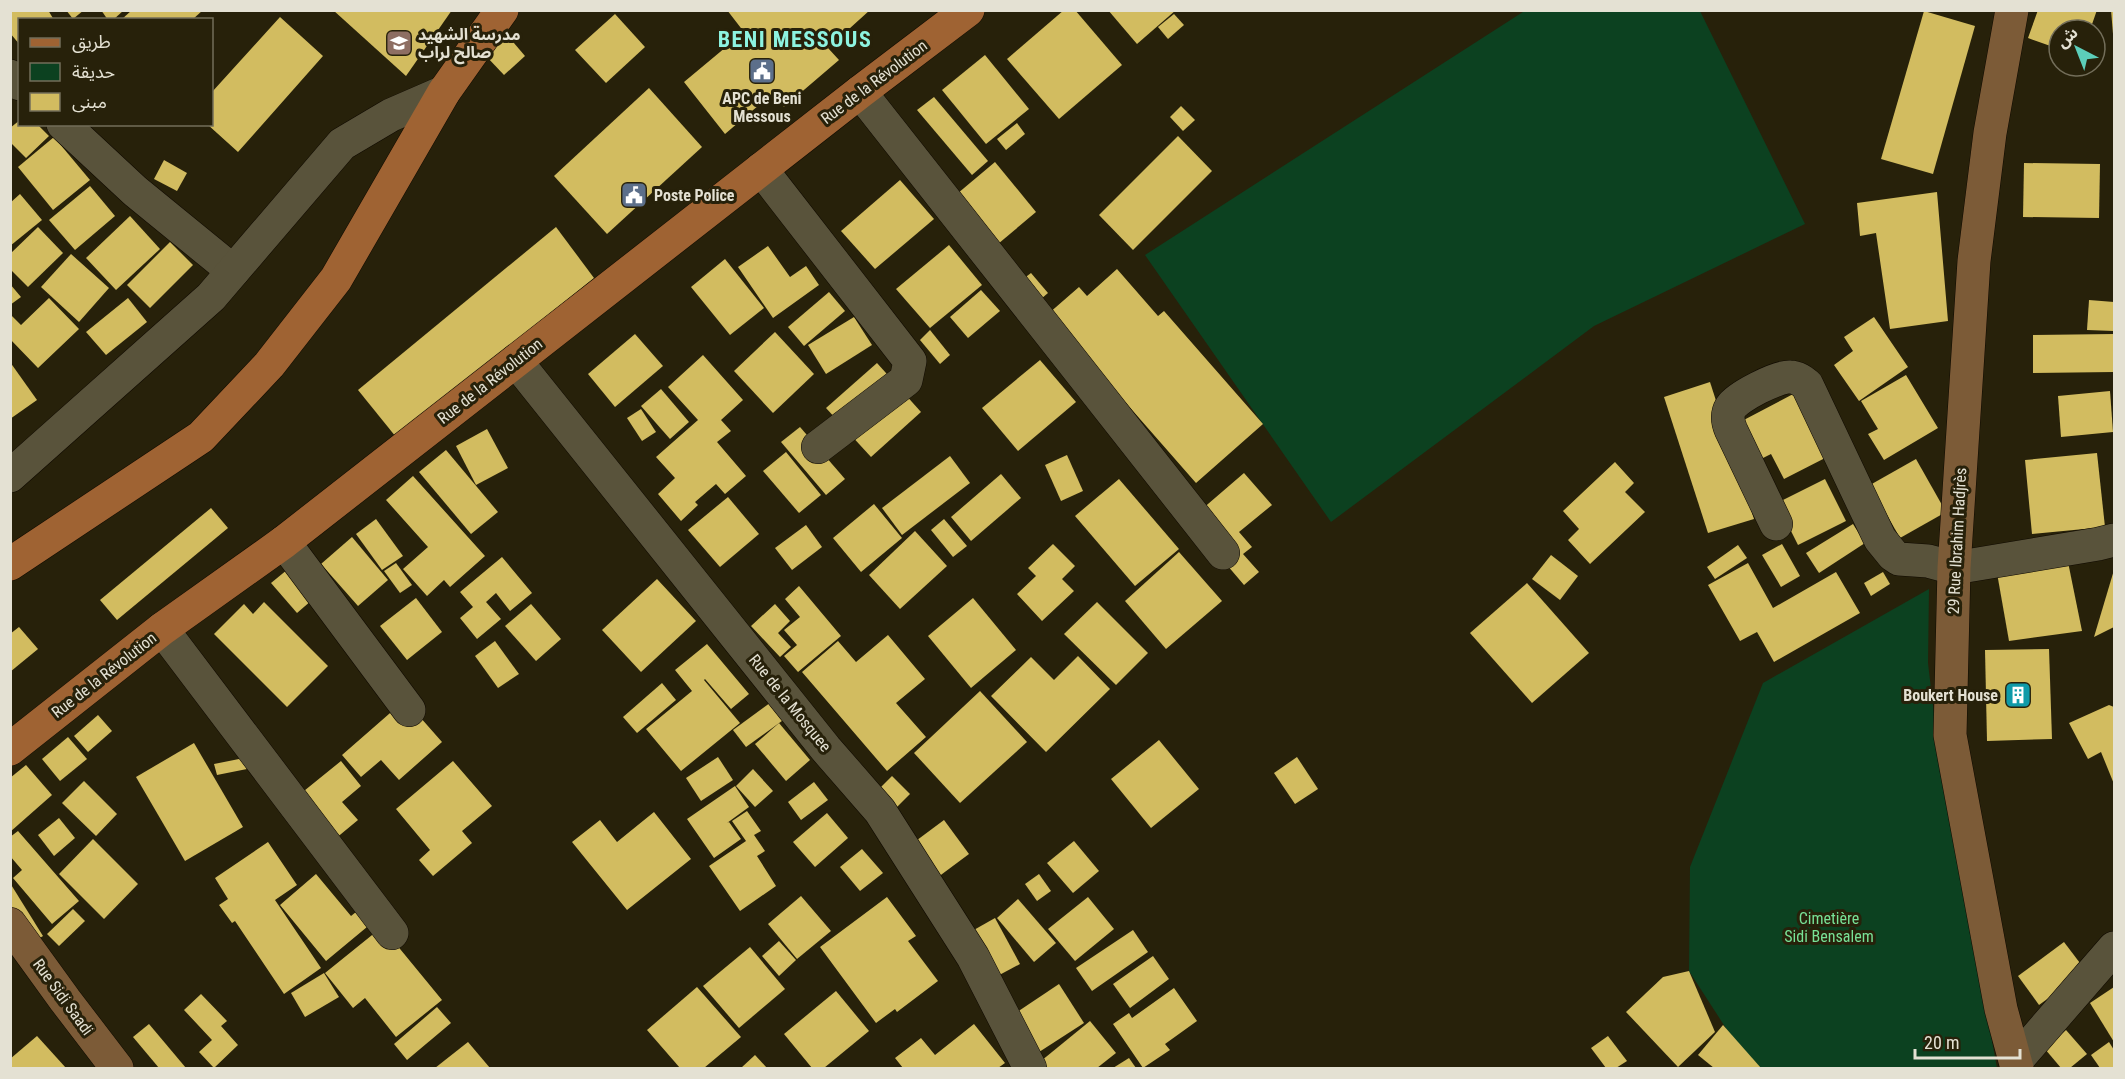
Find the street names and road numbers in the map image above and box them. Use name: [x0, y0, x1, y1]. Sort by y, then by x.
street label: Rue de la Révolution: [817, 36, 931, 128]
street label: Rue de la Révolution: [434, 334, 546, 428]
street label: 29 Rue Ibrahim Hadjrès: [1944, 467, 1970, 615]
street label: Rue de la Révolution: [48, 628, 160, 722]
street label: Rue de la Mosquee: [745, 651, 835, 755]
street label: Rue Sidi Saadi: [29, 955, 97, 1039]

